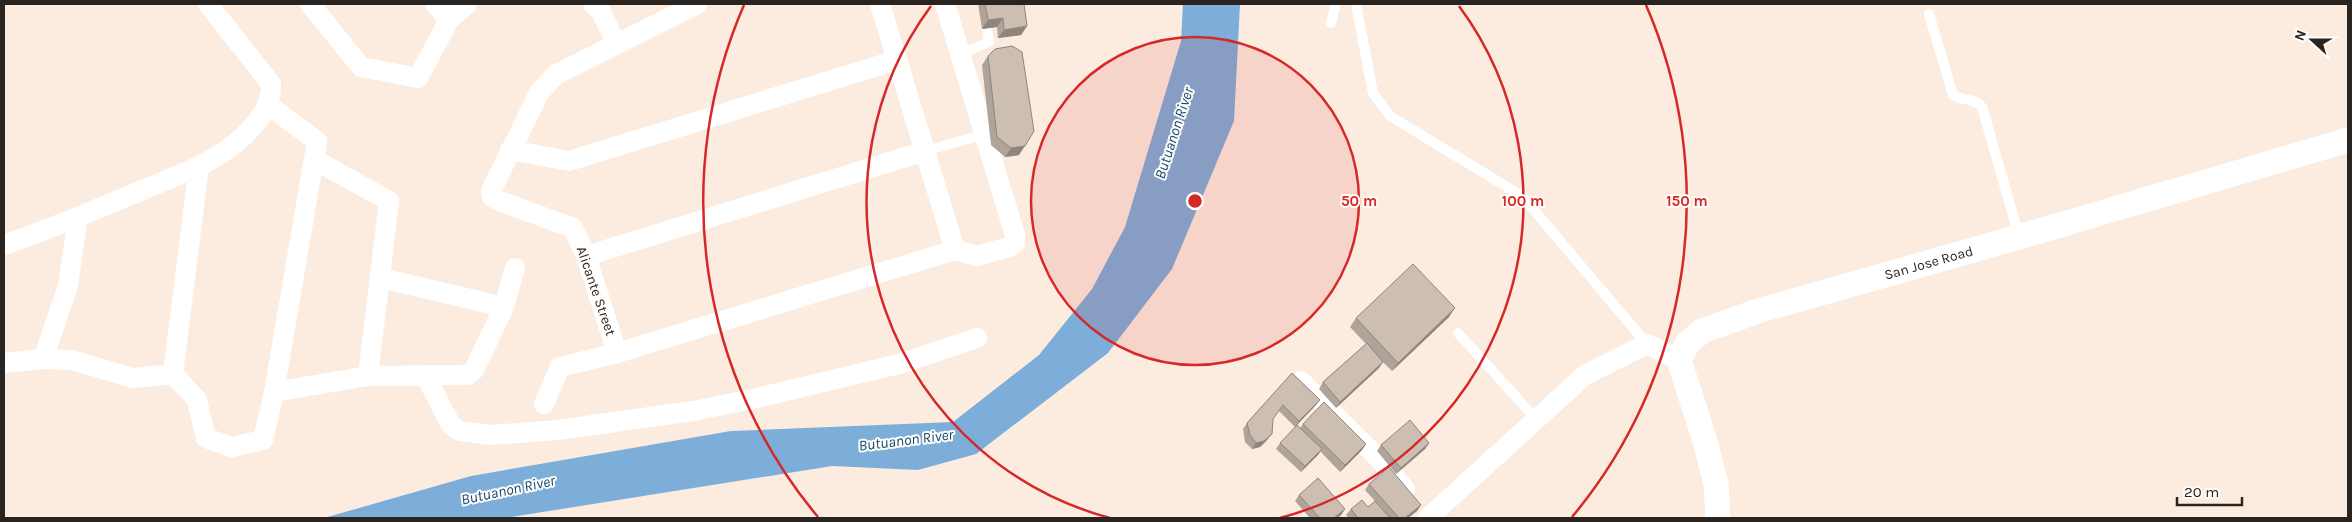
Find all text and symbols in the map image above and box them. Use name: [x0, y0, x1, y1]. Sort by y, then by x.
north arrow: [2287, 15, 2337, 65]
text: N: [2291, 28, 2310, 43]
water label: Butuanon River: [1151, 84, 1198, 181]
centre of rings: [1186, 192, 1204, 210]
text: 50 m: [1341, 192, 1377, 210]
text: 100 m: [1502, 192, 1544, 210]
text: 150 m: [1666, 192, 1708, 210]
street label: San Jose Road: [1882, 242, 1975, 283]
street label: Alicante Street: [573, 244, 619, 338]
water label: Butuanon River: [858, 425, 955, 455]
water label: Butuanon River: [459, 471, 557, 509]
scale bar: [2177, 474, 2242, 506]
text: 20 m: [2184, 483, 2219, 501]

